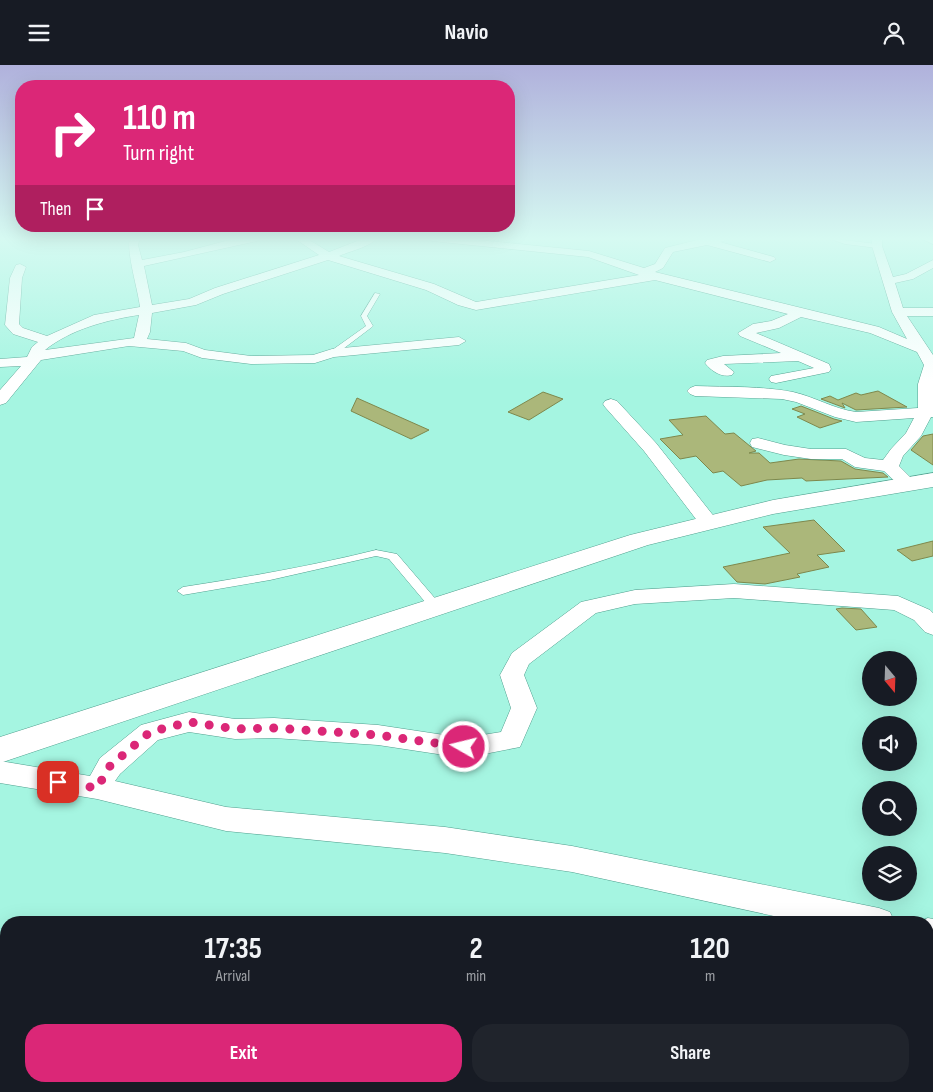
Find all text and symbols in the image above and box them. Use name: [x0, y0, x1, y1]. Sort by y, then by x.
icon: menu: [25, 19, 53, 47]
text: Navio: [445, 19, 488, 46]
icon: person: [880, 19, 908, 47]
text: 110 m: [123, 97, 196, 140]
icon: right: [40, 100, 105, 165]
text: Turn right: [123, 140, 194, 167]
icon: arrive: [81, 195, 109, 223]
text: Then: [40, 198, 71, 221]
north arrow: [862, 651, 918, 706]
map controls: [862, 651, 917, 901]
button: sound: [862, 716, 917, 771]
position arrow: [437, 720, 489, 772]
pin: [37, 761, 79, 803]
icon: arrive: [44, 768, 72, 796]
button: search: [862, 781, 917, 836]
button: layers: [862, 846, 917, 901]
text: 17:35: [204, 931, 262, 967]
text: 2: [470, 931, 483, 967]
text: 120: [690, 931, 730, 967]
text: Arrival: [216, 967, 250, 986]
text: min: [466, 967, 486, 986]
text: m: [705, 967, 715, 986]
button: Exit: [25, 1024, 462, 1082]
button: Share: [472, 1024, 909, 1082]

